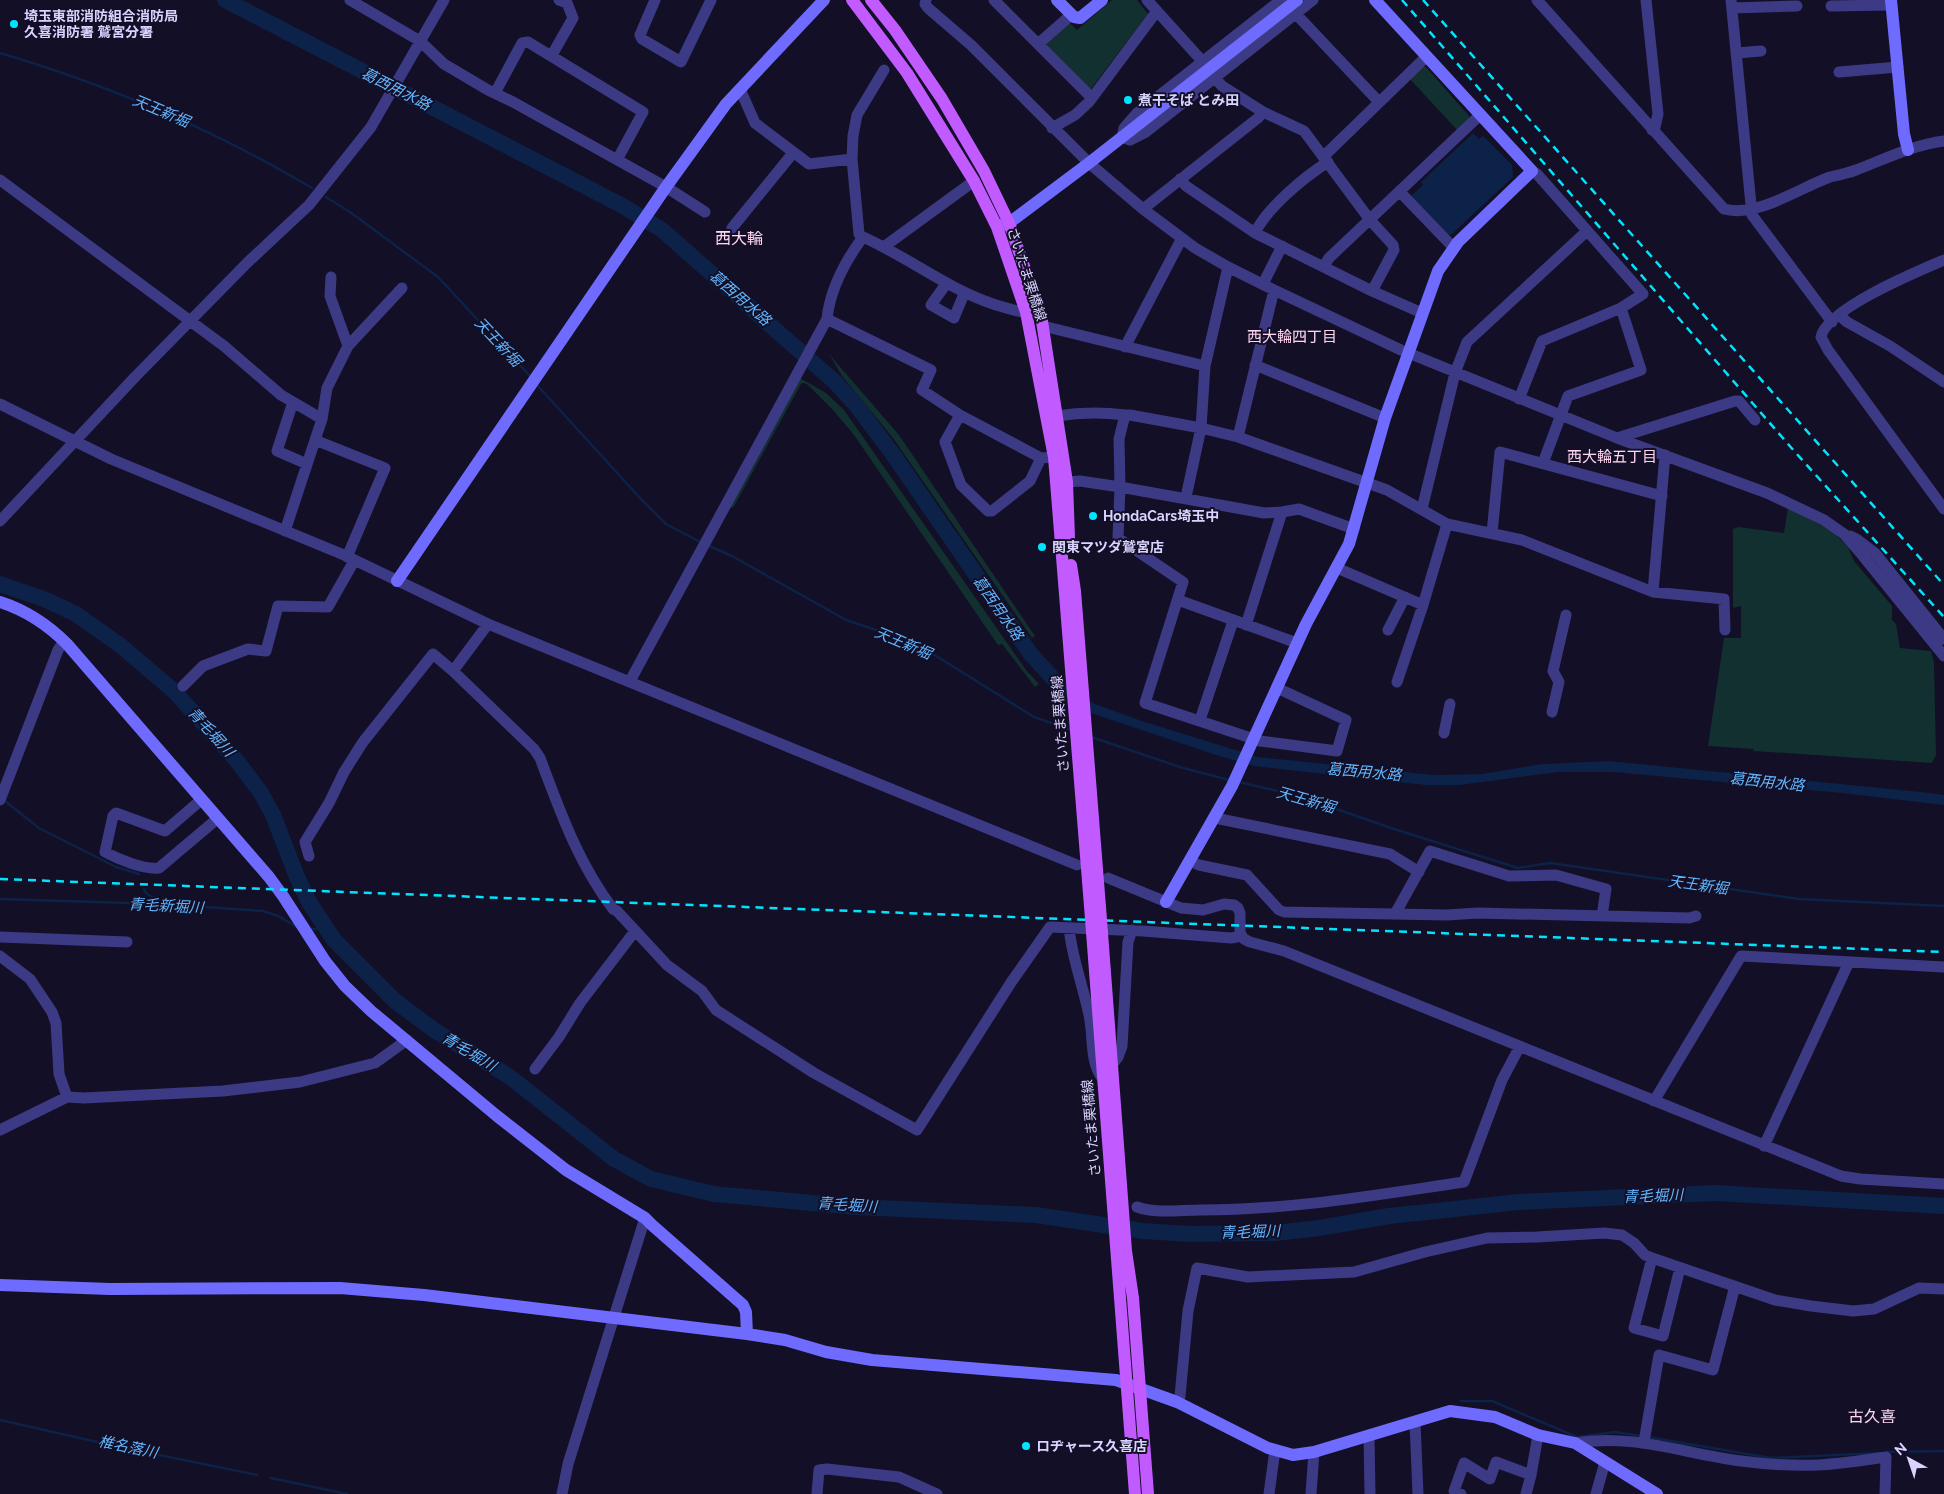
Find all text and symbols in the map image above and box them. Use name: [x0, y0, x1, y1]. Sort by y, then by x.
place label: 埼玉東部消防組合消防局 久喜消防署 鷲宮分署: [24, 8, 178, 40]
marker: 埼玉東部消防組合消防局 久喜消防署 鷲宮分署: [8, 18, 20, 30]
water label: 葛西用水路: [358, 64, 435, 115]
water label: 天王新堀: [130, 91, 194, 132]
place label: 煮干そば とみ田: [1138, 92, 1239, 108]
marker: 煮干そば とみ田: [1122, 94, 1134, 106]
street label: さいたま栗橋線: [1004, 225, 1050, 323]
district label: 西大輪: [715, 229, 763, 248]
water label: 葛西用水路: [706, 267, 776, 331]
water label: 天王新堀: [471, 314, 526, 372]
district label: 西大輪四丁目: [1247, 328, 1337, 346]
district label: 西大輪五丁目: [1567, 448, 1657, 466]
place label: HondaCars埼玉中: [1103, 508, 1219, 524]
marker: HondaCars埼玉中: [1087, 510, 1099, 522]
place label: 関東マツダ鷲宮店: [1052, 539, 1164, 555]
marker: 関東マツダ鷲宮店: [1036, 541, 1048, 553]
water label: 葛西用水路: [969, 572, 1028, 646]
water label: 天王新堀: [872, 623, 936, 664]
street label: さいたま栗橋線: [1049, 675, 1071, 773]
water label: 青毛堀川: [184, 704, 239, 762]
water label: 葛西用水路: [1326, 760, 1404, 784]
water label: 葛西用水路: [1729, 769, 1807, 795]
water label: 天王新堀: [1275, 783, 1339, 817]
water label: 天王新堀: [1667, 872, 1731, 898]
water label: 青毛新堀川: [128, 895, 206, 917]
water label: 青毛堀川: [439, 1029, 501, 1076]
street label: さいたま栗橋線: [1079, 1079, 1103, 1177]
water label: 青毛堀川: [1623, 1186, 1685, 1206]
water label: 青毛堀川: [816, 1194, 880, 1216]
water label: 青毛堀川: [1220, 1222, 1282, 1242]
district label: 古久喜: [1848, 1407, 1896, 1426]
water label: 椎名落川: [97, 1432, 161, 1462]
north arrow: [1884, 1434, 1934, 1484]
place label: ロヂャース久喜店: [1036, 1438, 1147, 1454]
text: N: [1891, 1439, 1910, 1459]
marker: ロヂャース久喜店: [1020, 1440, 1032, 1452]

